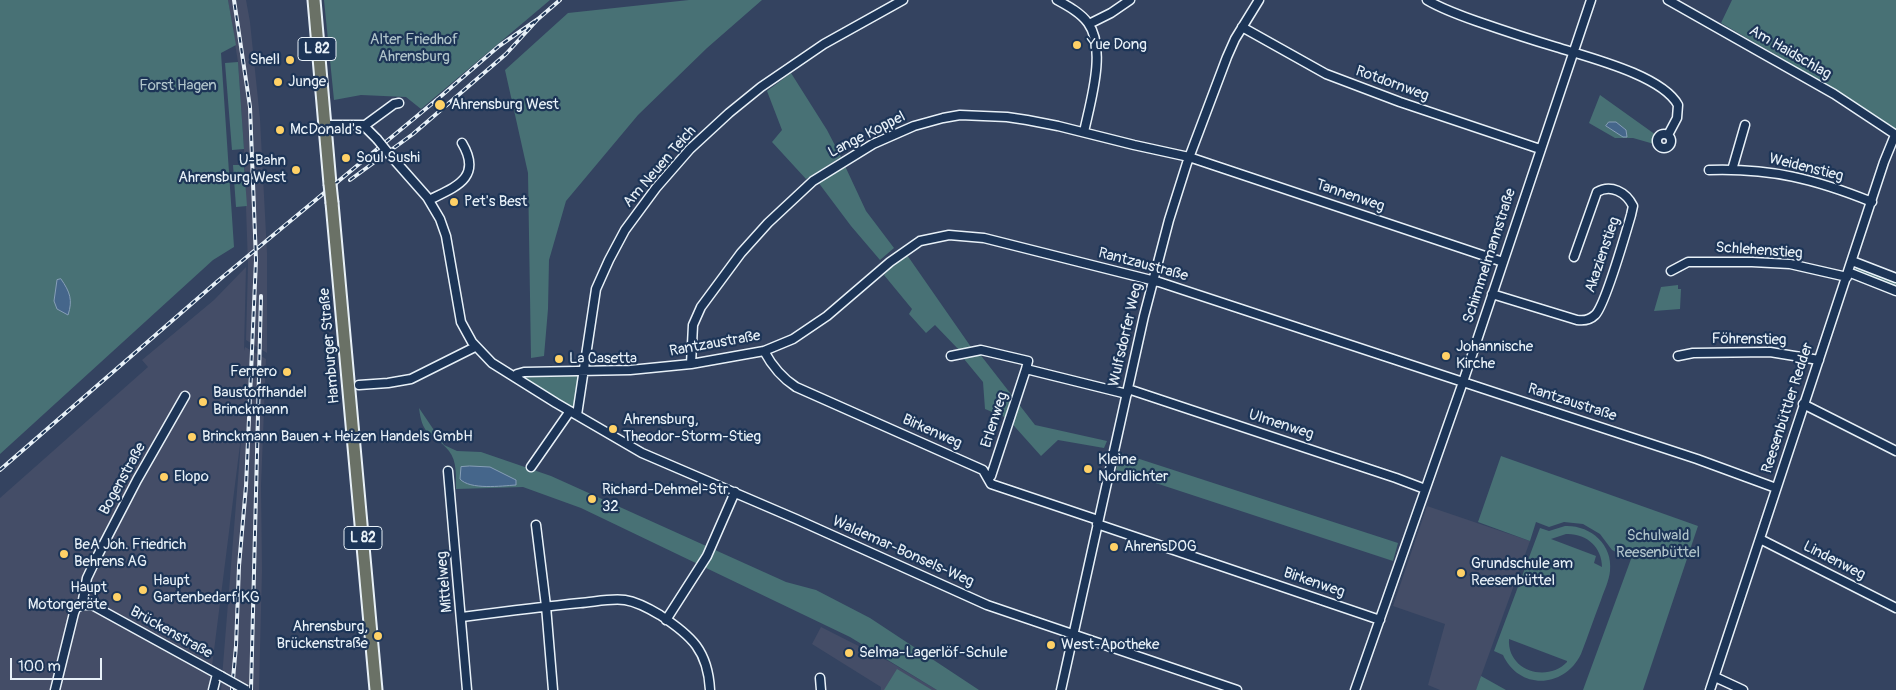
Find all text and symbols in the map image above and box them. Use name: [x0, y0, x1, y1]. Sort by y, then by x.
street label: Am Haidschlag: [1746, 22, 1834, 84]
park label: Alter Friedhof Ahrensburg: [370, 31, 458, 66]
place label: Yue Dong: [1087, 36, 1147, 54]
road number: L 82: [298, 38, 336, 61]
marker: Yue Dong: [1071, 39, 1083, 51]
place label: Shell: [250, 51, 280, 69]
marker: Shell: [284, 54, 296, 66]
street label: Rotdornweg: [1353, 62, 1431, 106]
place label: Junge: [288, 73, 326, 91]
marker: Junge: [272, 76, 284, 88]
park label: Forst Hagen: [139, 77, 217, 95]
place label: Ahrensburg West: [451, 96, 559, 114]
marker: Ahrensburg West: [433, 98, 447, 112]
street label: Lange Koppel: [825, 108, 909, 162]
place label: McDonald's: [290, 121, 362, 139]
street label: Am Neuen Teich: [620, 123, 700, 211]
marker: McDonald's: [274, 124, 286, 136]
place label: Soul Sushi: [356, 149, 420, 167]
street label: Weidenstieg: [1767, 150, 1845, 186]
place label: U-Bahn Ahrensburg West: [178, 152, 286, 187]
marker: Soul Sushi: [340, 152, 352, 164]
marker: U-Bahn Ahrensburg West: [290, 164, 302, 176]
street label: Tannenweg: [1313, 176, 1387, 216]
street label: Schimmelmannstraße: [1460, 186, 1520, 326]
place label: Pet's Best: [464, 193, 527, 211]
marker: Pet's Best: [448, 196, 460, 208]
street label: Akazienstieg: [1582, 215, 1624, 295]
street label: Schlehenstieg: [1715, 239, 1803, 263]
street label: Rantzaustraße: [1096, 244, 1190, 286]
street label: Wulfsdorfer Weg: [1105, 281, 1147, 389]
street label: Hamburger Straße: [316, 287, 344, 405]
street label: Rantzaustraße: [668, 327, 762, 361]
street label: Föhrenstieg: [1711, 330, 1787, 350]
place label: Johannische Kirche: [1456, 338, 1533, 373]
street label: Reesenbüttler Redder: [1758, 340, 1818, 476]
place label: La Casetta: [569, 350, 637, 368]
marker: Johannische Kirche: [1440, 350, 1452, 362]
marker: La Casetta: [553, 353, 565, 365]
place label: Ferrero: [230, 363, 277, 381]
marker: Ferrero: [281, 366, 293, 378]
street label: Rantzaustraße: [1525, 380, 1619, 426]
place label: Baustoffhandel Brinckmann: [213, 384, 307, 419]
street label: Erlenweg: [978, 390, 1012, 450]
marker: Baustoffhandel Brinckmann: [197, 396, 209, 408]
street label: Ulmenweg: [1246, 406, 1316, 444]
place label: Ahrensburg, Theodor-Storm-Stieg: [623, 411, 761, 446]
street label: Birkenweg: [899, 411, 965, 453]
marker: Ahrensburg, Theodor-Storm-Stieg: [607, 423, 619, 435]
place label: Brinckmann Bauen + Heizen Handels GmbH: [202, 428, 473, 446]
marker: Brinckmann Bauen + Heizen Handels GmbH: [186, 431, 198, 443]
street label: Bogenstraße: [96, 440, 150, 518]
place label: Kleine Nordlichter: [1098, 451, 1168, 486]
marker: Kleine Nordlichter: [1082, 463, 1094, 475]
place label: Elopo: [174, 468, 209, 486]
marker: Elopo: [158, 471, 170, 483]
place label: Richard-Dehmel-Str. 32: [602, 481, 731, 516]
marker: Richard-Dehmel-Str. 32: [586, 493, 598, 505]
street label: Waldemar-Bonsels-Weg: [829, 513, 977, 591]
road number: L 82: [344, 526, 382, 550]
park label: Schulwald Reesenbüttel: [1616, 527, 1700, 562]
place label: BeA Joh. Friedrich Behrens AG: [74, 536, 186, 571]
place label: AhrensDOG: [1124, 538, 1197, 556]
street label: Lindenweg: [1800, 538, 1868, 584]
marker: AhrensDOG: [1108, 541, 1120, 553]
marker: BeA Joh. Friedrich Behrens AG: [58, 548, 70, 560]
street label: Mittelweg: [433, 551, 457, 613]
place label: Grundschule am Reesenbüttel: [1471, 555, 1573, 590]
street label: Birkenweg: [1281, 564, 1347, 602]
marker: Grundschule am Reesenbüttel: [1455, 567, 1467, 579]
place label: Haupt Gartenbedarf KG: [153, 572, 260, 607]
place label: Haupt Motorgeräte: [28, 579, 107, 614]
marker: Haupt Gartenbedarf KG: [137, 584, 149, 596]
marker: Haupt Motorgeräte: [111, 591, 123, 603]
street label: Brückenstraße: [127, 603, 215, 663]
place label: Ahrensburg, Brückenstraße: [277, 618, 368, 653]
marker: Ahrensburg, Brückenstraße: [372, 630, 384, 642]
place label: West-Apotheke: [1061, 636, 1159, 654]
marker: West-Apotheke: [1045, 639, 1057, 651]
place label: Selma-Lagerlöf-Schule: [859, 644, 1007, 662]
marker: Selma-Lagerlöf-Schule: [843, 647, 855, 659]
scale bar: [12, 648, 105, 680]
text: 100 m: [18, 657, 61, 676]

